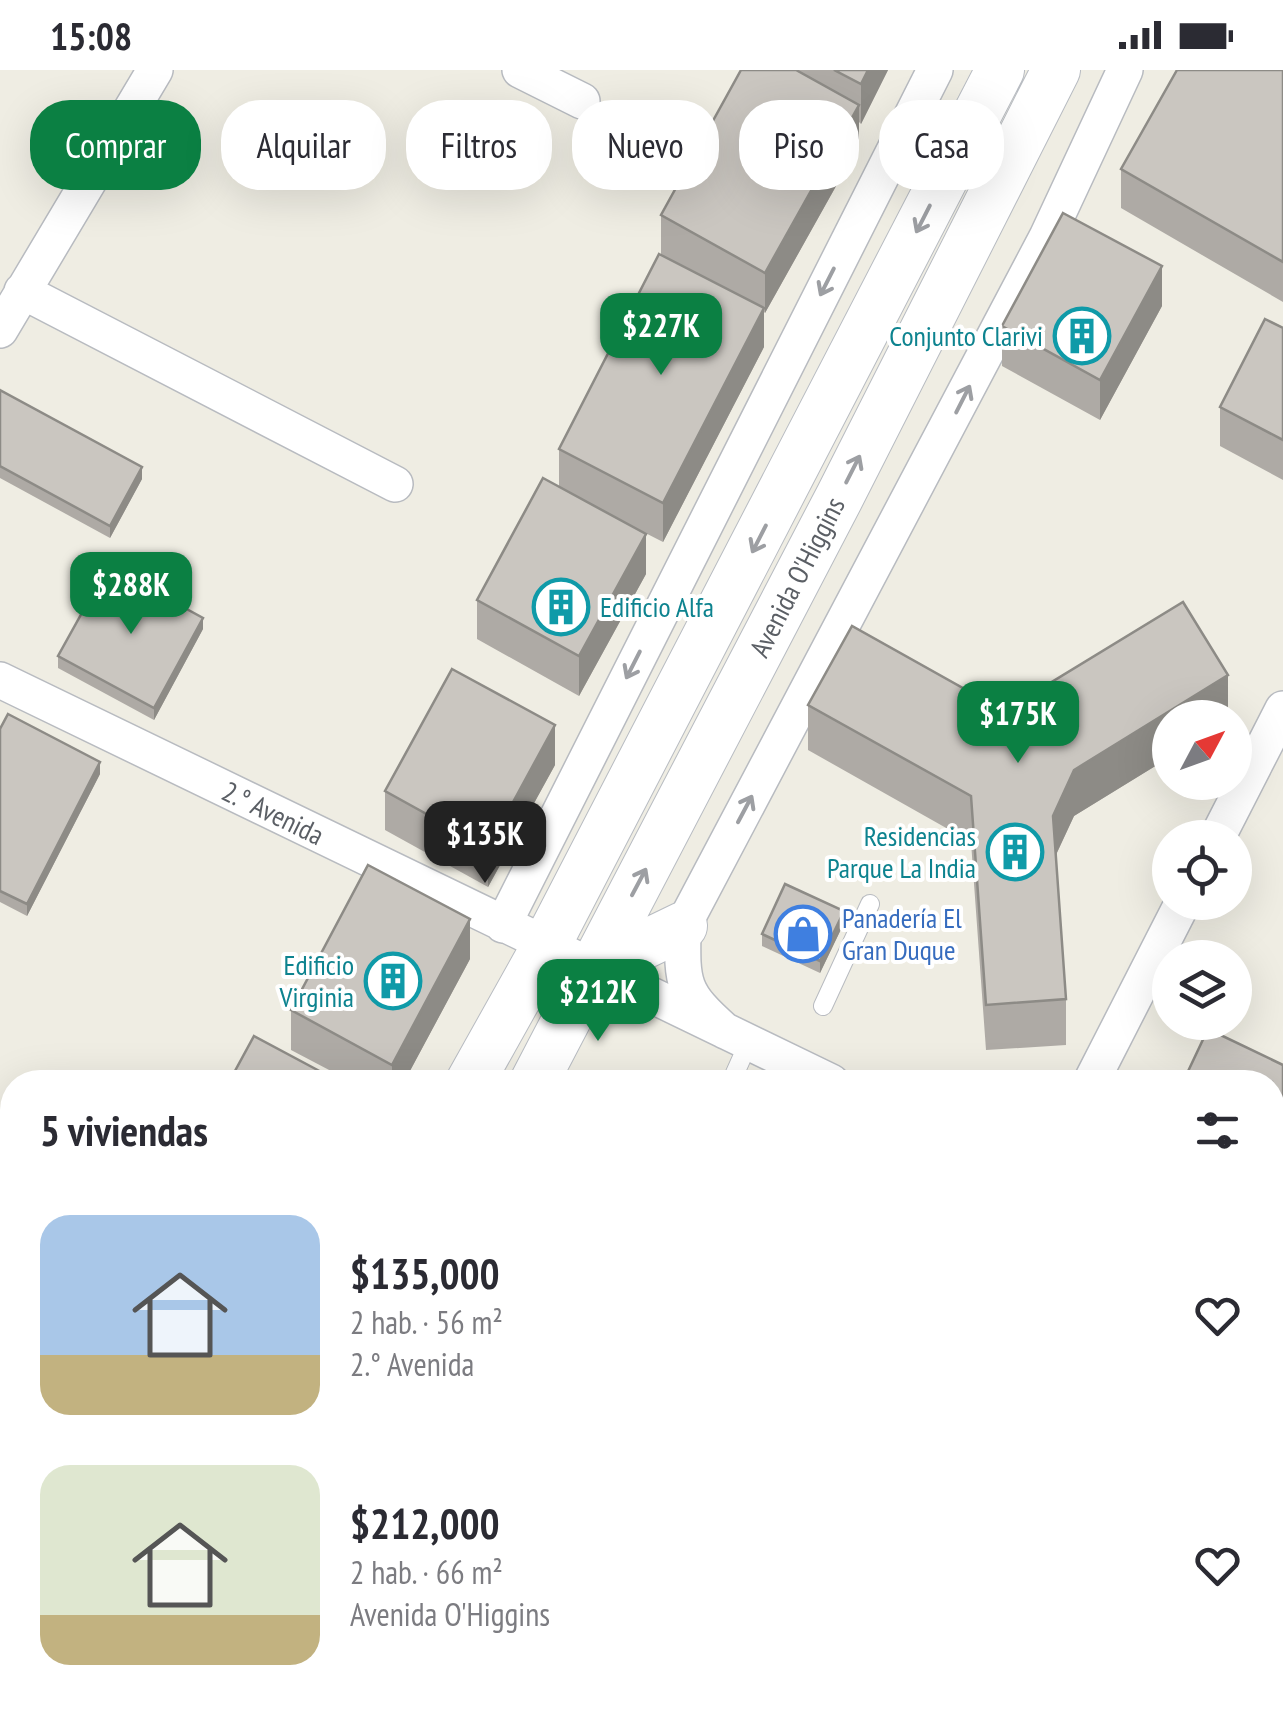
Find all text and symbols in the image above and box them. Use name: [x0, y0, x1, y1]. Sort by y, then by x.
text: 15:08: [50, 11, 132, 60]
chip: Comprar: [30, 100, 201, 190]
chip: Alquilar: [221, 100, 386, 190]
chip: Filtros: [406, 100, 552, 190]
chip: Nuevo: [572, 100, 719, 190]
chip: Piso: [739, 100, 859, 190]
chip: Casa: [879, 100, 1004, 190]
one-way arrow: [913, 204, 932, 233]
one-way arrow: [817, 266, 836, 296]
pin: $227K: [591, 293, 731, 378]
text: $227K: [622, 304, 700, 346]
building icon: Conjunto Clarivi: [1052, 306, 1112, 366]
place label: Conjunto Clarivi: [889, 317, 1043, 354]
one-way arrow: [954, 384, 973, 414]
one-way arrow: [844, 455, 863, 485]
street label: Avenida O'Higgins: [740, 490, 853, 663]
one-way arrow: [749, 524, 768, 554]
pin: $288K: [61, 552, 201, 637]
text: $288K: [92, 563, 170, 605]
building icon: Edificio Alfa: [531, 577, 591, 637]
place label: Edificio Alfa: [600, 588, 714, 625]
one-way arrow: [622, 649, 641, 679]
pin: $175K: [948, 681, 1088, 766]
text: $175K: [979, 692, 1057, 734]
north arrow: [1152, 700, 1252, 800]
map controls: [1152, 700, 1252, 1040]
street label: 2.° Avenida: [216, 772, 330, 853]
one-way arrow: [736, 795, 755, 825]
pin: $135K: [415, 801, 555, 886]
text: $135K: [446, 812, 524, 854]
place label: Residencias Parque La India: [827, 817, 976, 886]
button: locate: [1152, 820, 1252, 920]
building icon: Residencias Parque La India: [985, 822, 1045, 882]
one-way arrow: [630, 868, 649, 898]
place label: Panadería El Gran Duque: [842, 899, 962, 968]
shop icon: Panadería El Gran Duque: [773, 904, 833, 964]
button: layers: [1152, 940, 1252, 1040]
place label: Edificio Virginia: [279, 946, 354, 1015]
building icon: Edificio Virginia: [363, 951, 423, 1011]
pin: $212K: [528, 959, 668, 1044]
text: $212K: [559, 970, 637, 1012]
text: 5 viviendas: [40, 1103, 208, 1158]
icon: filters: [1190, 1103, 1245, 1158]
text: $135,000: [350, 1246, 500, 1301]
icon: home: [120, 1255, 240, 1375]
icon: heart: [1190, 1288, 1245, 1343]
text: 2 hab. · 56 m²: [350, 1301, 503, 1343]
text: 2.° Avenida: [350, 1343, 474, 1385]
text: $212,000: [350, 1496, 500, 1551]
icon: home: [120, 1505, 240, 1625]
icon: heart: [1190, 1538, 1245, 1593]
text: 2 hab. · 66 m²: [350, 1551, 503, 1593]
text: Avenida O'Higgins: [350, 1593, 550, 1635]

